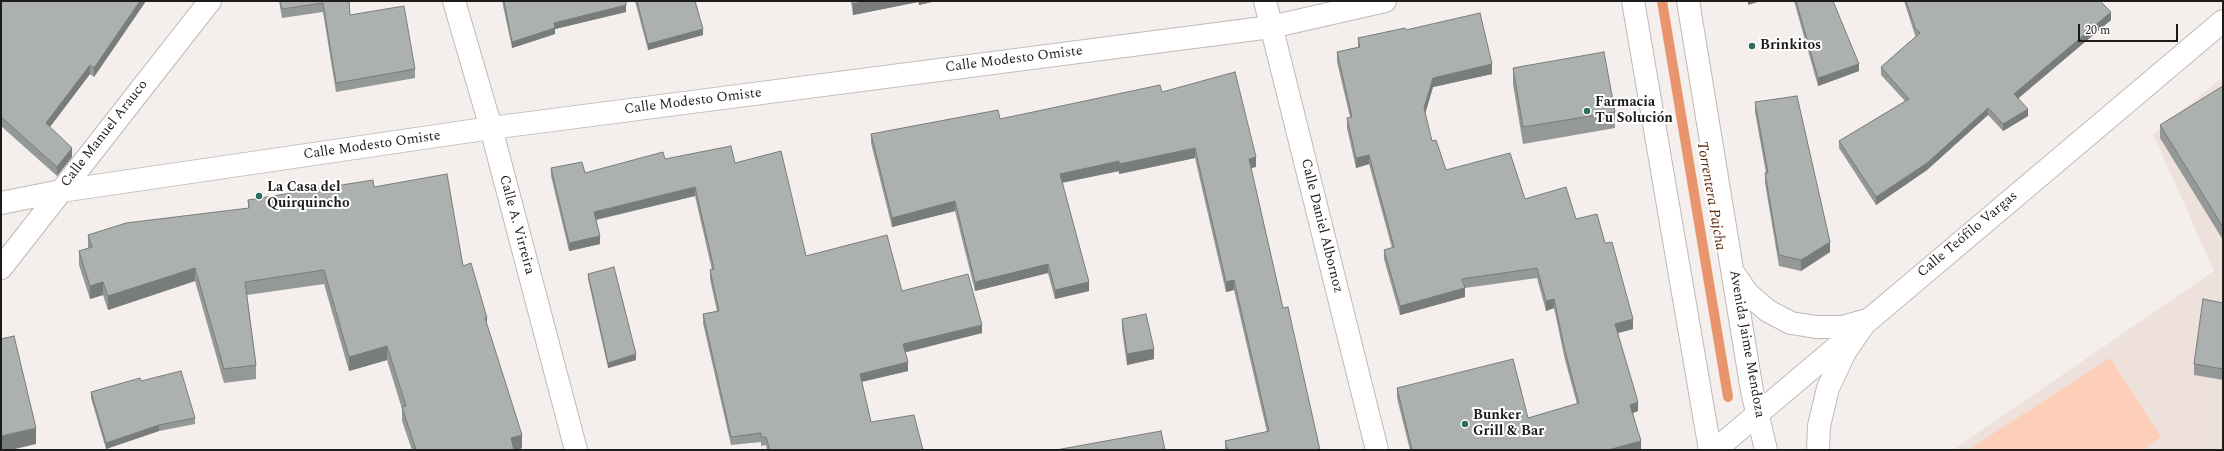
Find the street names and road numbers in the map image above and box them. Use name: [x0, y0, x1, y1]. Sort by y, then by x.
street label: Calle Modesto Omiste: [944, 43, 1084, 77]
street label: Calle Manuel Arauco: [58, 77, 152, 191]
street label: Calle Modesto Omiste: [623, 85, 763, 119]
street label: Calle Modesto Omiste: [302, 128, 442, 164]
street label: Calle Daniel Albornoz: [1296, 157, 1346, 295]
street label: Calle A. Virreira: [495, 173, 537, 277]
street label: Calle Teófilo Vargas: [1915, 188, 2021, 282]
street label: Avenida Jaime Mendoza: [1725, 269, 1767, 419]

